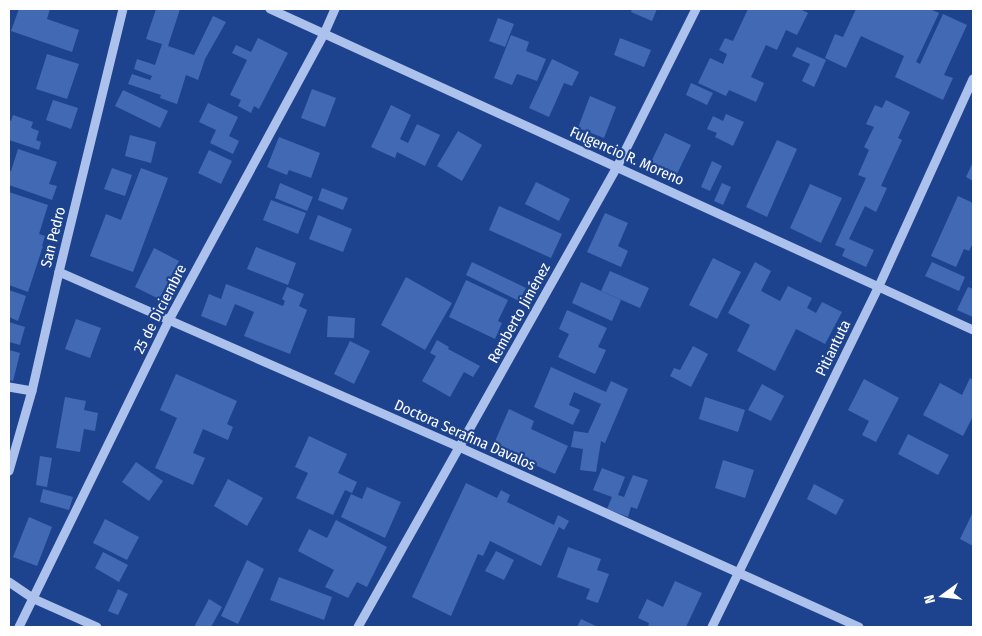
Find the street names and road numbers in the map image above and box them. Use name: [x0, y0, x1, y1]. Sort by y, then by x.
street label: Fulgencio R. Moreno: [567, 123, 687, 189]
street label: San Pedro: [37, 205, 69, 269]
street label: Remberto Jiménez: [484, 260, 554, 366]
street label: 25 de Diciembre: [130, 261, 190, 357]
street label: Pitiantuta: [812, 317, 854, 379]
street label: Doctora Serafina Davalos: [392, 396, 538, 474]

